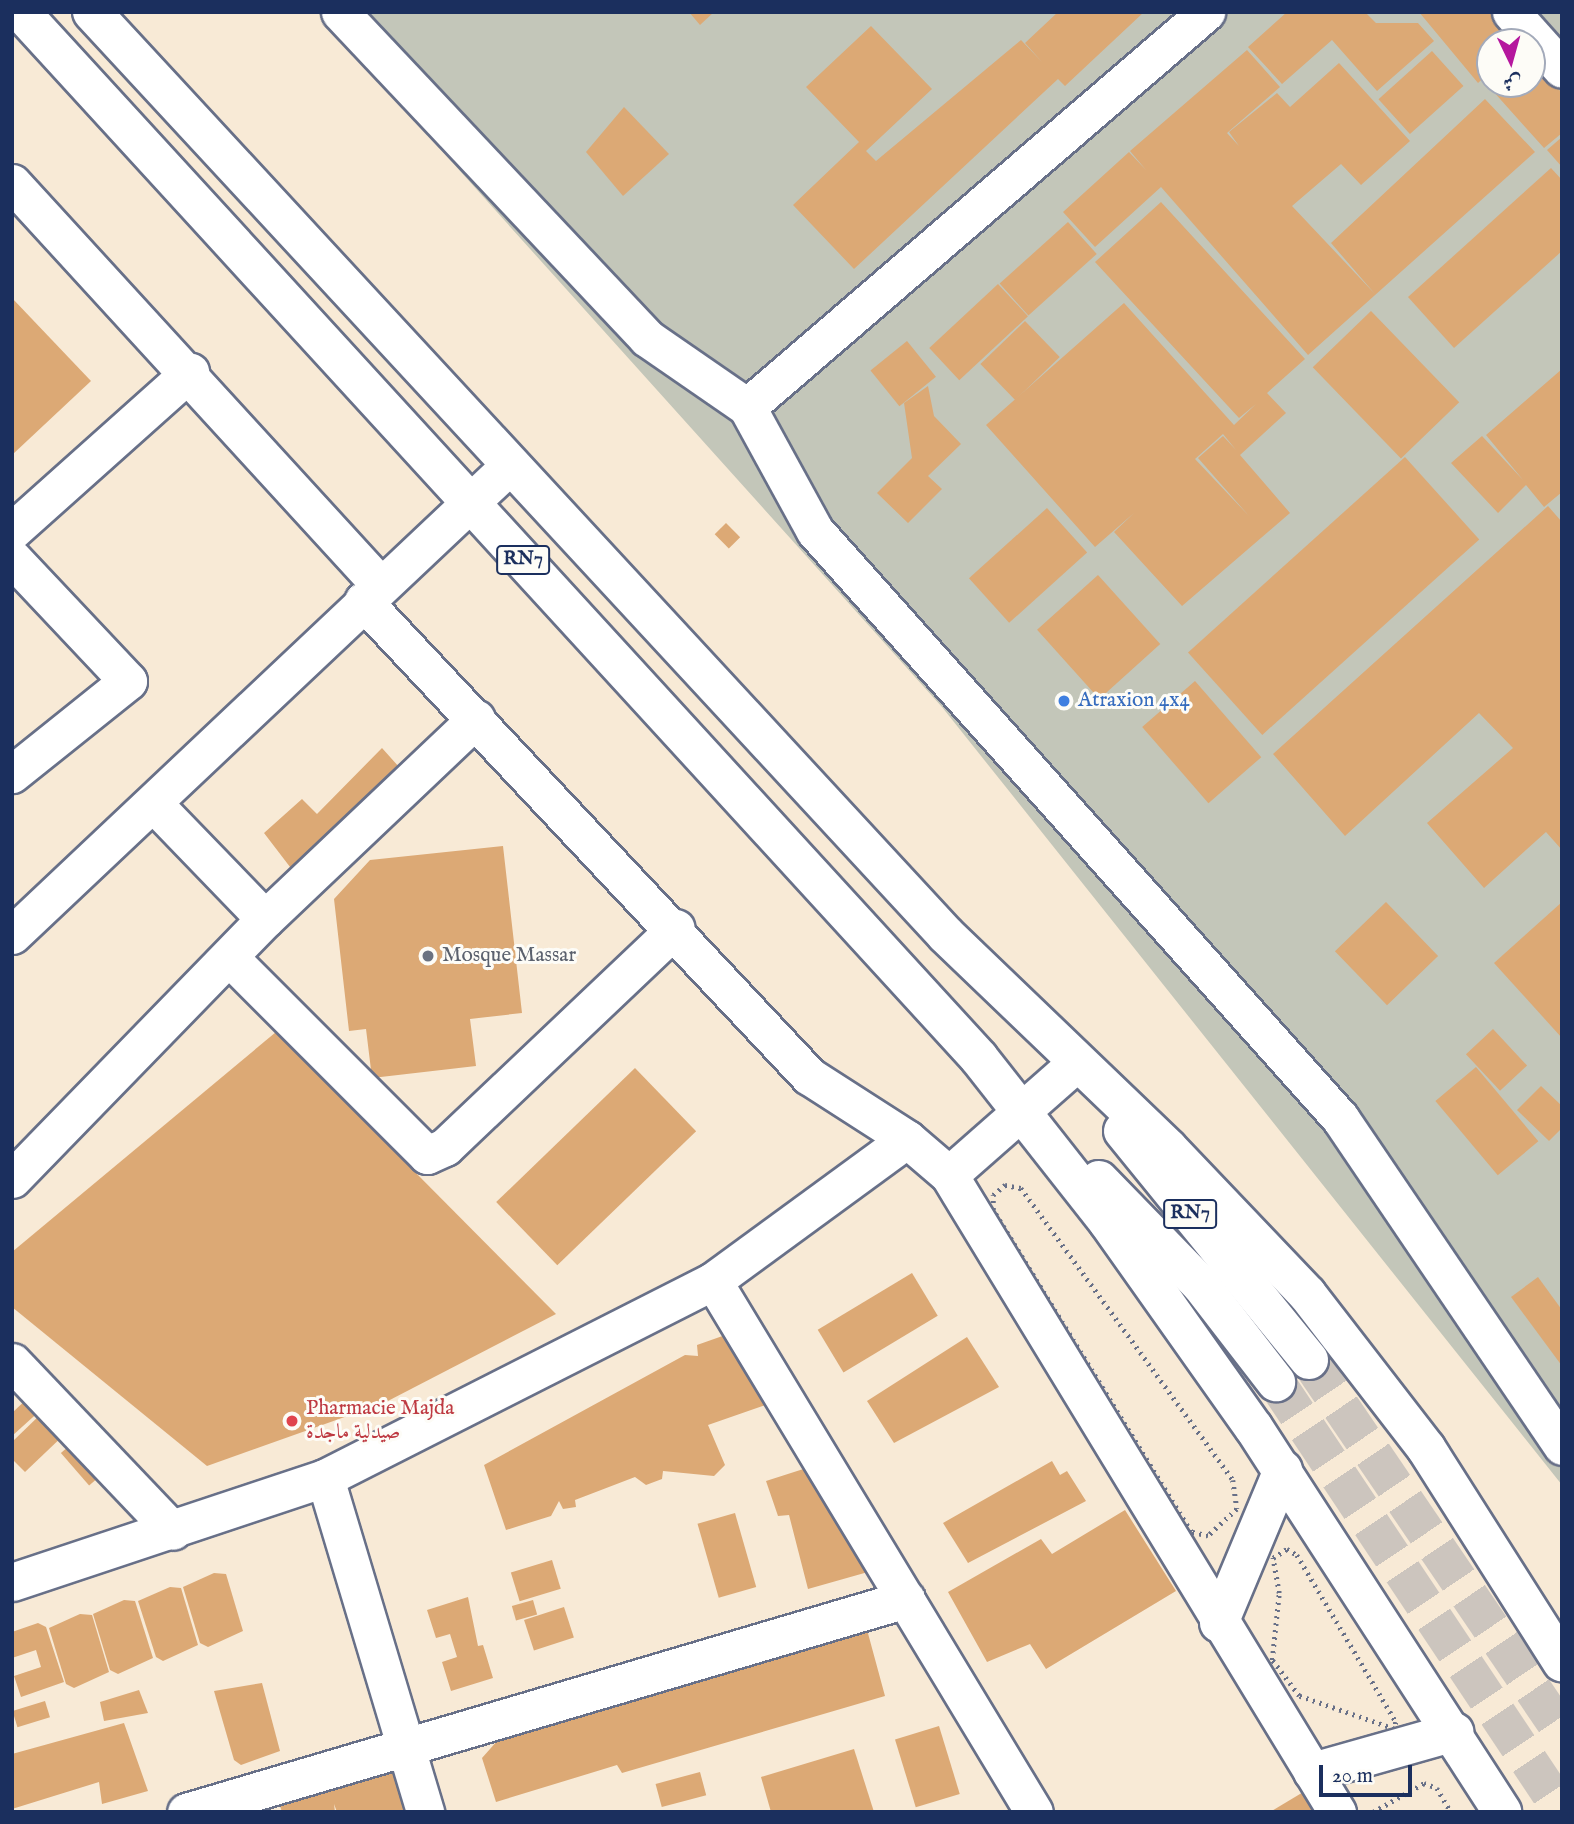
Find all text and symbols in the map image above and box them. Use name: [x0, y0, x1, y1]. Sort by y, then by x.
north arrow: [1476, 28, 1546, 98]
text: ش: [1502, 69, 1523, 95]
road number: RN7: [495, 544, 551, 576]
place label: Atraxion 4x4: [1078, 688, 1190, 714]
marker: Atraxion 4x4: [1056, 693, 1072, 709]
place label: Mosque Massar: [442, 943, 576, 969]
marker: Mosque Massar: [420, 948, 436, 964]
road number: RN7: [1162, 1198, 1218, 1230]
place label: Pharmacie Majda صيدلية ماجدة: [306, 1396, 454, 1446]
marker: Pharmacie Majda صيدلية ماجدة: [284, 1413, 300, 1429]
scale bar: [1322, 1750, 1415, 1794]
text: 20 m: [1332, 1763, 1373, 1790]

